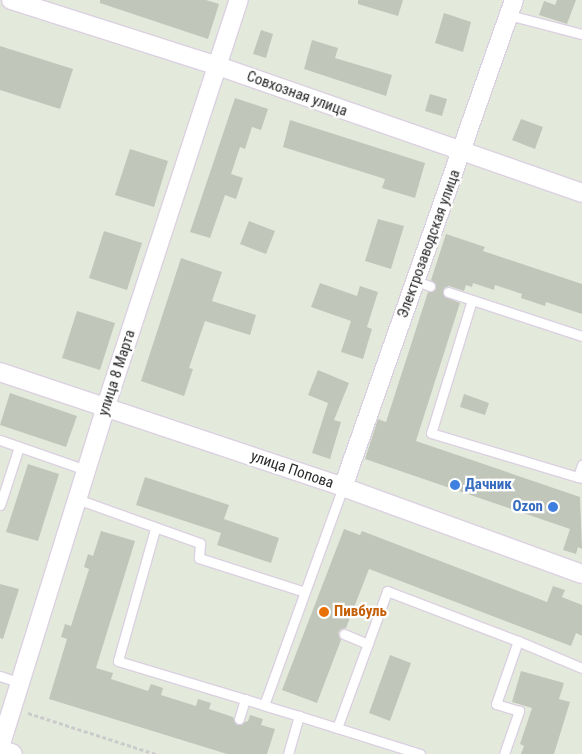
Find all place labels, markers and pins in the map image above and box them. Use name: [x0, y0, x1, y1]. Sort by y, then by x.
place label: Дачник: [465, 476, 512, 494]
marker: Дачник: [449, 479, 461, 491]
place label: Ozon: [512, 498, 543, 516]
marker: Ozon: [547, 501, 559, 513]
place label: Пивбуль: [334, 603, 387, 621]
marker: Пивбуль: [318, 606, 330, 618]

